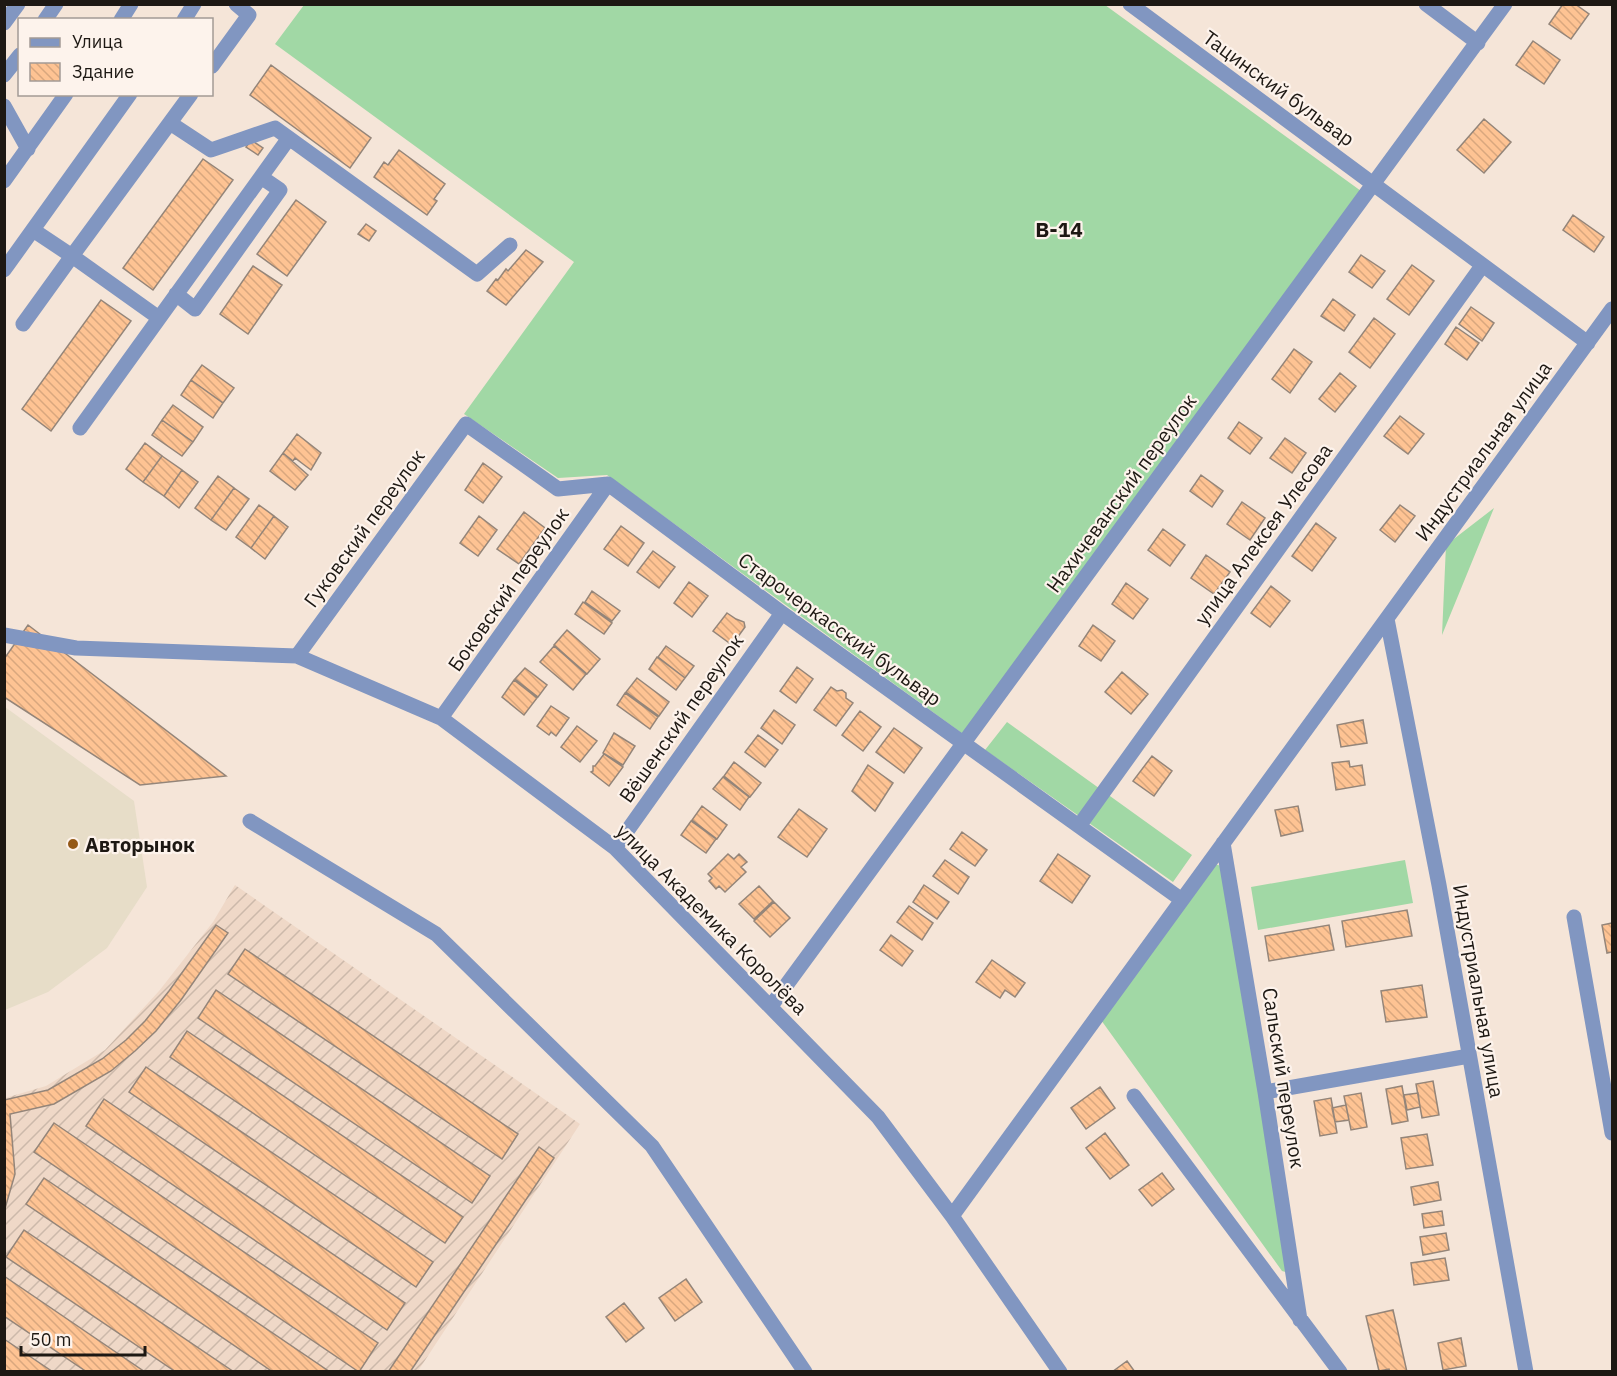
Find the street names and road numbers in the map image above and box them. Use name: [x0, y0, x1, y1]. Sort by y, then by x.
street label: Тацинский бульвар: [1198, 24, 1360, 152]
street label: Индустриальная улица: [1409, 355, 1558, 546]
street label: Нахичеванский переулок: [1040, 388, 1202, 598]
street label: улица Алексея Улесова: [1188, 437, 1338, 630]
street label: Гуковский переулок: [297, 443, 431, 613]
street label: Боковский переулок: [441, 502, 575, 676]
street label: Старочеркасский бульвар: [733, 546, 947, 712]
street label: Вёшенский переулок: [613, 628, 749, 808]
street label: улица Академика Королёва: [610, 817, 814, 1021]
street label: Индустриальная улица: [1447, 882, 1511, 1100]
street label: Сальский переулок: [1256, 986, 1312, 1170]

